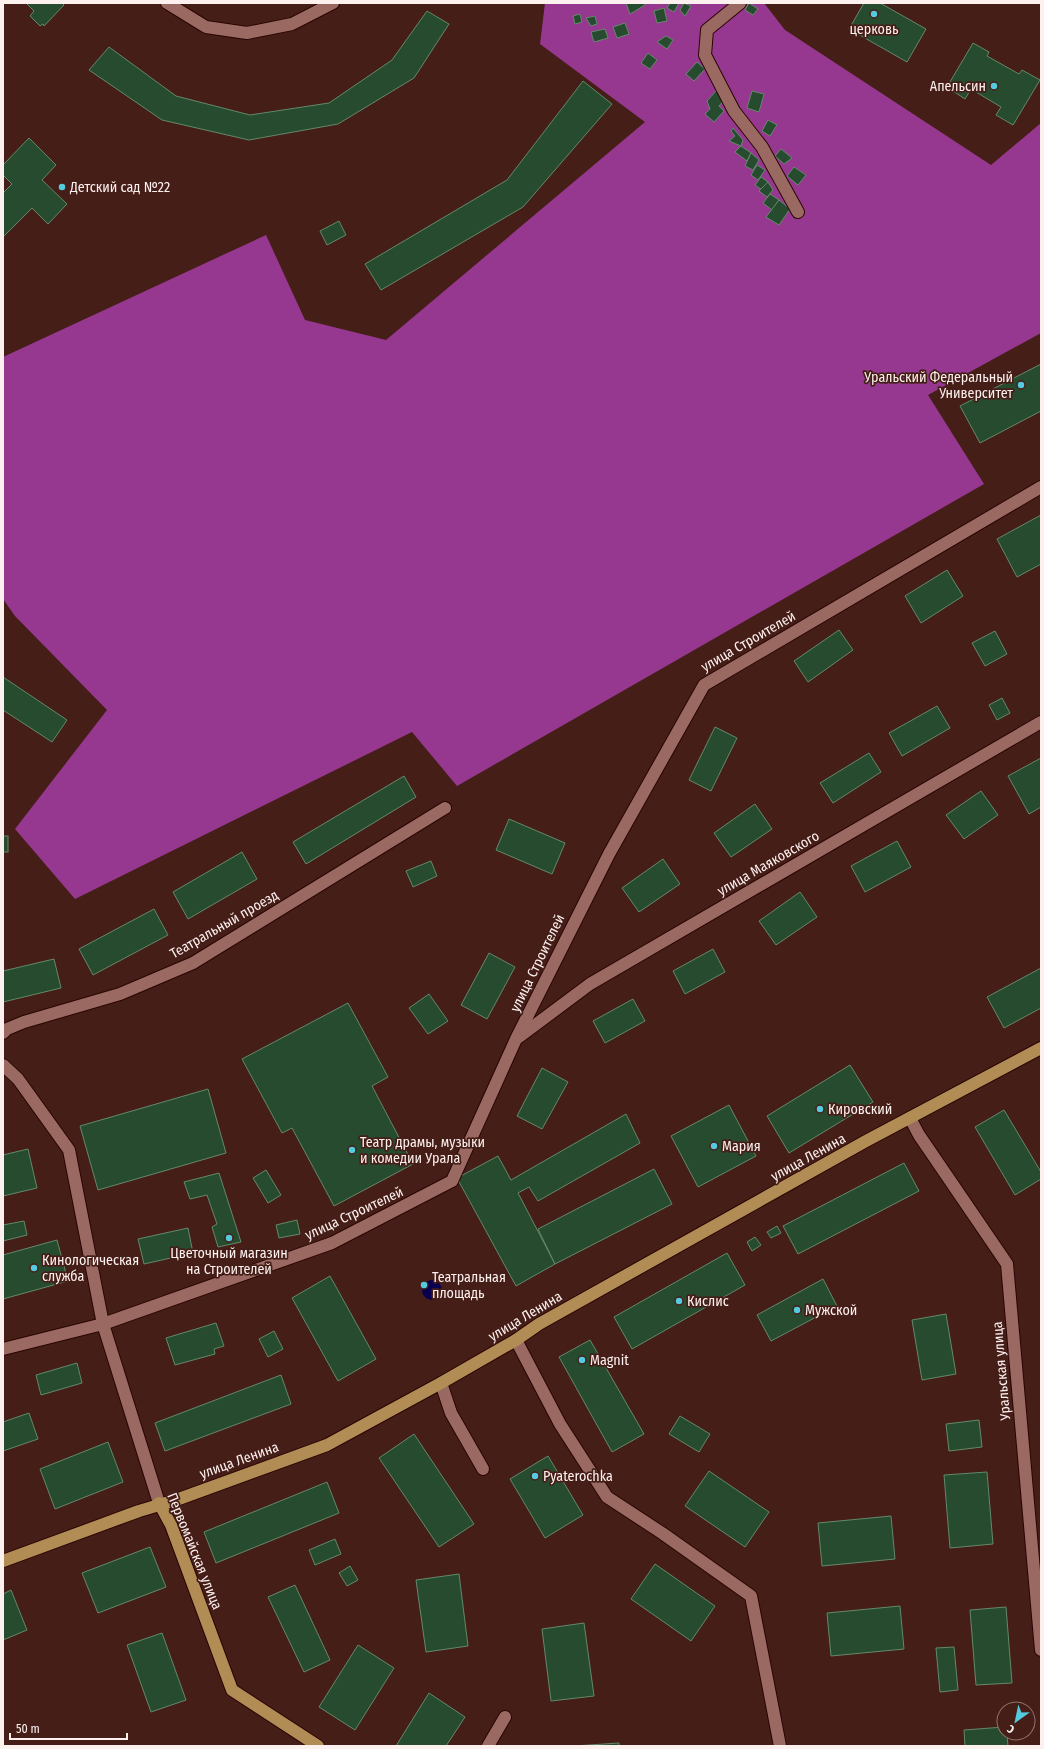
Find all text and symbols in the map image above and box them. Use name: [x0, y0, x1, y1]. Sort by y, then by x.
marker: церковь: [869, 9, 879, 19]
place label: церковь: [850, 21, 899, 38]
place label: Апельсин: [930, 78, 986, 95]
marker: Апельсин: [989, 81, 999, 91]
place label: Детский сад №22: [69, 179, 170, 196]
marker: Детский сад №22: [57, 182, 67, 192]
place label: Уральский Федеральный Университет: [863, 369, 1013, 402]
marker: Уральский Федеральный Университет: [1016, 380, 1026, 390]
street label: улица Строителей: [698, 607, 799, 675]
street label: улица Маяковского: [714, 827, 822, 900]
street label: Театральный проезд: [167, 887, 281, 962]
street label: улица Строителей: [506, 912, 568, 1015]
place label: Кировский: [828, 1101, 892, 1118]
marker: Кировский: [815, 1104, 825, 1114]
street label: улица Ленина: [768, 1130, 849, 1185]
place label: Театр драмы, музыки и комедии Урала: [360, 1134, 485, 1167]
place label: Мария: [722, 1138, 761, 1155]
marker: Мария: [709, 1141, 719, 1151]
marker: Театр драмы, музыки и комедии Урала: [347, 1145, 357, 1155]
street label: улица Строителей: [302, 1183, 406, 1244]
marker: Цветочный магазин на Строителей: [224, 1233, 234, 1243]
place label: Цветочный магазин на Строителей: [170, 1245, 288, 1278]
place label: Кинологическая служба: [42, 1252, 139, 1285]
marker: Кинологическая служба: [29, 1263, 39, 1273]
place label: Театральная площадь: [432, 1269, 506, 1302]
marker: Театральная площадь: [419, 1280, 429, 1290]
street label: улица Ленина: [485, 1288, 565, 1345]
place label: Кислис: [687, 1293, 729, 1310]
marker: Кислис: [674, 1296, 684, 1306]
place label: Мужской: [805, 1302, 857, 1319]
marker: Мужской: [792, 1305, 802, 1315]
street label: Уральская улица: [989, 1321, 1014, 1422]
place label: Magnit: [590, 1352, 629, 1369]
marker: Magnit: [577, 1355, 587, 1365]
street label: улица Ленина: [197, 1438, 281, 1483]
place label: Pyaterochka: [543, 1468, 613, 1485]
marker: Pyaterochka: [530, 1471, 540, 1481]
street label: Первомайская улица: [163, 1490, 226, 1612]
north arrow: [996, 1701, 1036, 1741]
scale bar: [10, 1715, 127, 1741]
text: 50 m: [16, 1722, 40, 1736]
text: С: [1005, 1722, 1017, 1736]

